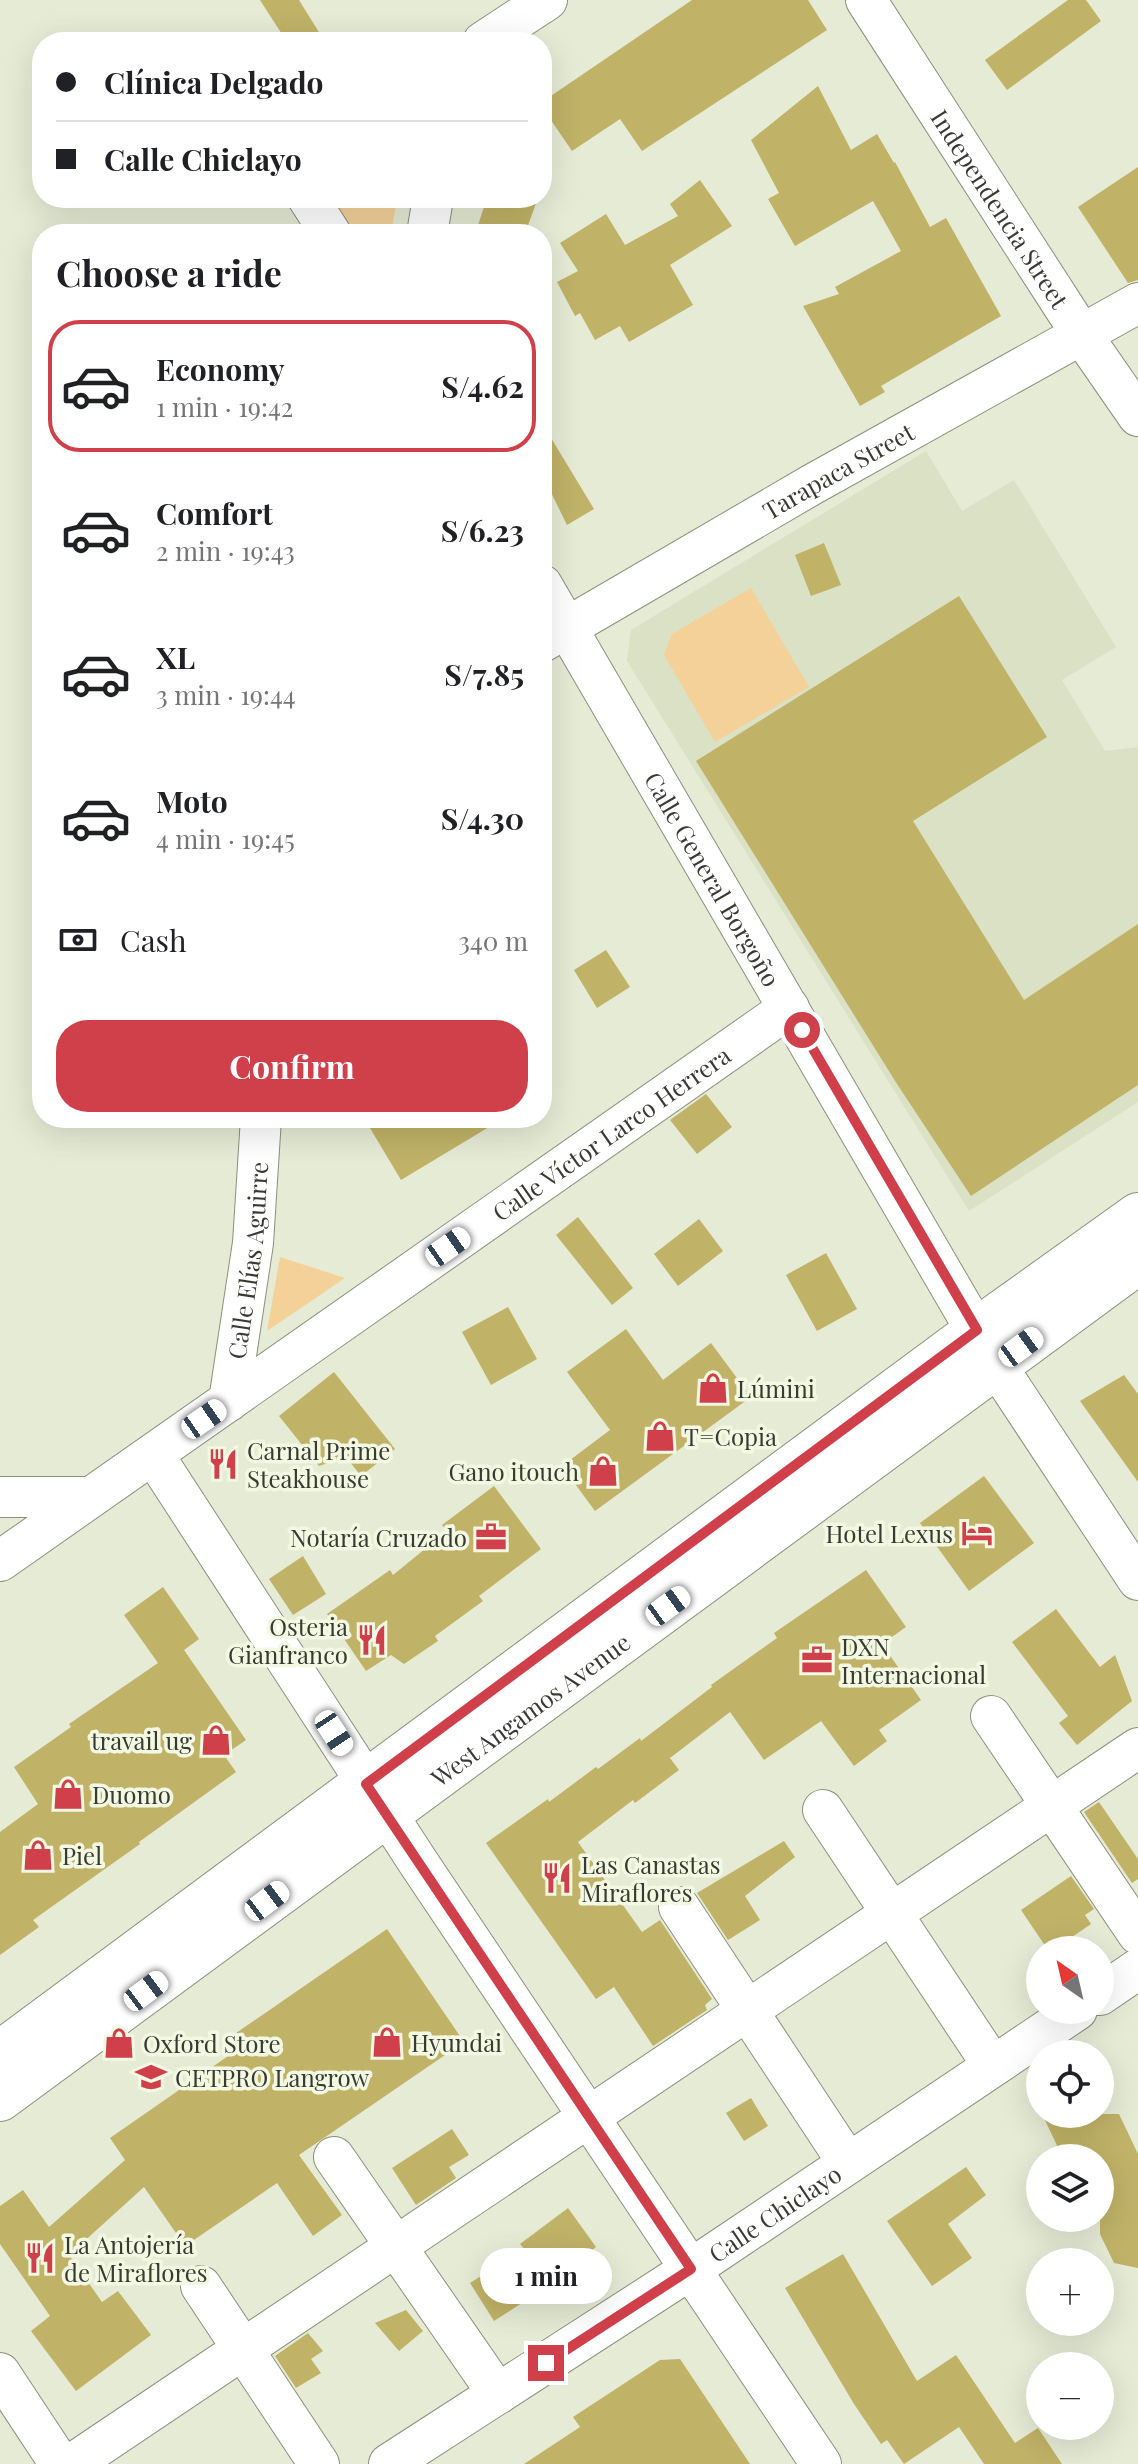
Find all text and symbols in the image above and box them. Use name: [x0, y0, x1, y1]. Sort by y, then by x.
text: Clínica Delgado: [104, 62, 324, 102]
street label: Independencia Street: [925, 103, 1077, 314]
text: Calle Chiclayo: [104, 139, 302, 179]
text: Choose a ride: [56, 248, 282, 296]
text: Economy: [156, 349, 285, 389]
icon: car: [60, 350, 132, 422]
text: S/4.62: [441, 366, 524, 406]
text: 1 min · 19:42: [156, 389, 293, 424]
street label: Tarapaca Street: [756, 415, 920, 526]
text: Comfort: [156, 493, 273, 533]
icon: car: [60, 494, 132, 566]
text: S/6.23: [441, 510, 524, 550]
text: 2 min · 19:43: [156, 533, 295, 568]
text: XL: [156, 637, 195, 677]
icon: car: [60, 638, 132, 710]
text: S/7.85: [444, 654, 524, 694]
text: 3 min · 19:44: [156, 677, 296, 712]
street label: Calle General Borgoño: [638, 766, 788, 992]
text: Moto: [156, 781, 228, 821]
icon: car: [60, 782, 132, 854]
text: S/4.30: [441, 798, 524, 838]
text: 4 min · 19:45: [156, 821, 295, 856]
icon: cash: [56, 918, 100, 962]
text: Cash: [120, 920, 187, 960]
text: 340 m: [458, 923, 528, 958]
route start: [784, 1012, 820, 1048]
button: Confirm: [56, 1020, 528, 1112]
street label: Calle Víctor Larco Herrera: [486, 1038, 736, 1227]
street label: Calle Elías Aguirre: [220, 1161, 274, 1361]
car: [421, 1223, 475, 1271]
car: [995, 1323, 1047, 1371]
shop icon: Lúmini: [696, 1371, 730, 1405]
place label: Lúmini: [737, 1372, 815, 1404]
car: [177, 1395, 231, 1443]
shop icon: T=Copia: [643, 1419, 677, 1453]
place label: T=Copia: [684, 1420, 777, 1452]
place label: Carnal Prime Steakhouse: [247, 1434, 390, 1494]
restaurant icon: Carnal Prime Steakhouse: [206, 1447, 240, 1481]
shop icon: Gano itouch: [586, 1454, 620, 1488]
place label: Gano itouch: [448, 1455, 579, 1487]
hotel icon: Hotel Lexus: [960, 1516, 994, 1550]
place label: Hotel Lexus: [826, 1517, 953, 1549]
office icon: Notaría Cruzado: [474, 1520, 508, 1554]
place label: Notaría Cruzado: [290, 1521, 467, 1553]
car: [642, 1582, 694, 1630]
place label: Osteria Gianfranco: [228, 1610, 348, 1670]
restaurant icon: Osteria Gianfranco: [355, 1623, 389, 1657]
street label: West Angamos Avenue: [423, 1625, 636, 1794]
place label: DXN Internacional: [841, 1630, 986, 1690]
office icon: DXN Internacional: [800, 1643, 834, 1677]
car: [311, 1706, 357, 1760]
shop icon: travail ug: [199, 1723, 233, 1757]
place label: travail ug: [91, 1724, 192, 1756]
shop icon: Duomo: [51, 1777, 85, 1811]
place label: Duomo: [92, 1778, 171, 1810]
shop icon: Piel: [21, 1838, 55, 1872]
place label: Piel: [62, 1839, 102, 1871]
place label: Las Canastas Miraflores: [581, 1848, 720, 1908]
restaurant icon: Las Canastas Miraflores: [540, 1861, 574, 1895]
car: [241, 1877, 293, 1925]
north arrow: [1026, 1936, 1114, 2024]
map controls: [1026, 1936, 1114, 2440]
car: [120, 1967, 172, 2015]
shop icon: Hyundai: [370, 2025, 404, 2059]
shop icon: Oxford Store: [102, 2026, 136, 2060]
place label: Hyundai: [411, 2026, 502, 2058]
place label: Oxford Store: [143, 2027, 281, 2059]
button: locate: [1026, 2040, 1114, 2128]
school or university icon: CETPRO Langrow: [134, 2060, 168, 2094]
place label: CETPRO Langrow: [175, 2061, 369, 2093]
button: layers: [1026, 2144, 1114, 2232]
street label: Calle Chiclayo: [702, 2157, 847, 2269]
place label: La Antojería de Miraflores: [64, 2228, 208, 2288]
restaurant icon: La Antojería de Miraflores: [23, 2241, 57, 2275]
callout: 1 min: [480, 2247, 612, 2303]
button: +: [1026, 2248, 1114, 2336]
text: 1 min: [514, 2258, 578, 2293]
route end: [528, 2345, 564, 2381]
button: −: [1026, 2352, 1114, 2440]

